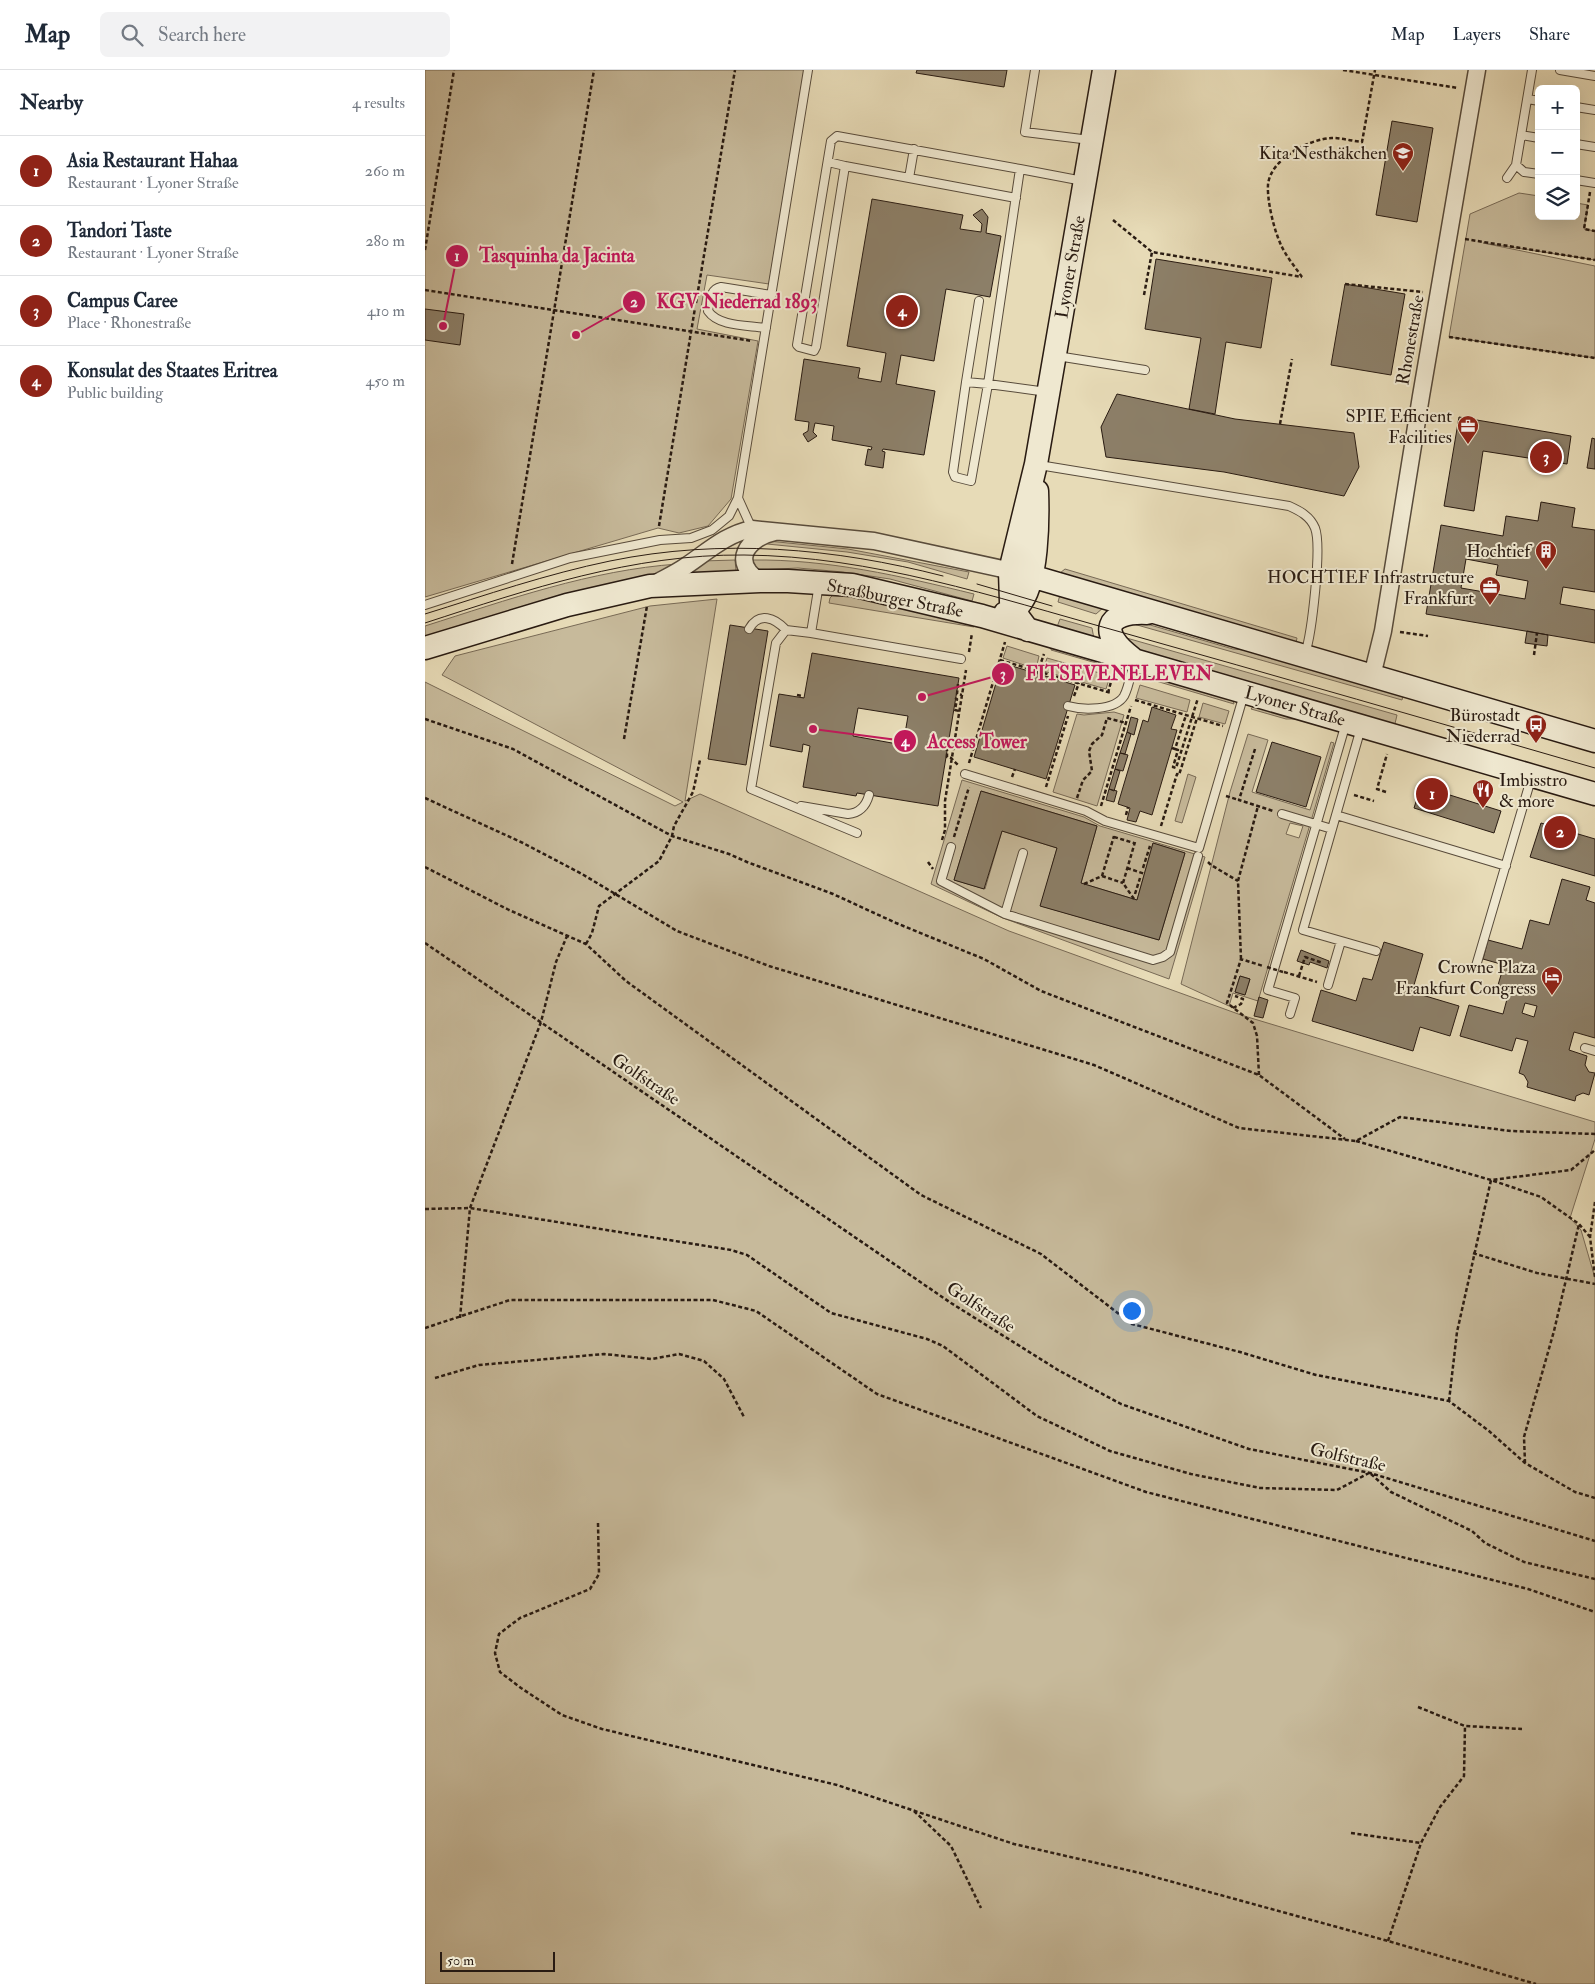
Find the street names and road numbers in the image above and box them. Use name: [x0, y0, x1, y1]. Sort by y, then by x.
street label: Lyoner Straße: [1050, 213, 1091, 320]
street label: Rhonestraße: [1391, 293, 1430, 387]
street label: Straßburger Straße: [825, 574, 966, 623]
street label: Lyoner Straße: [1242, 681, 1348, 732]
street label: Golfstraße: [607, 1048, 685, 1111]
street label: Golfstraße: [942, 1277, 1020, 1338]
street label: Golfstraße: [1308, 1438, 1389, 1478]

